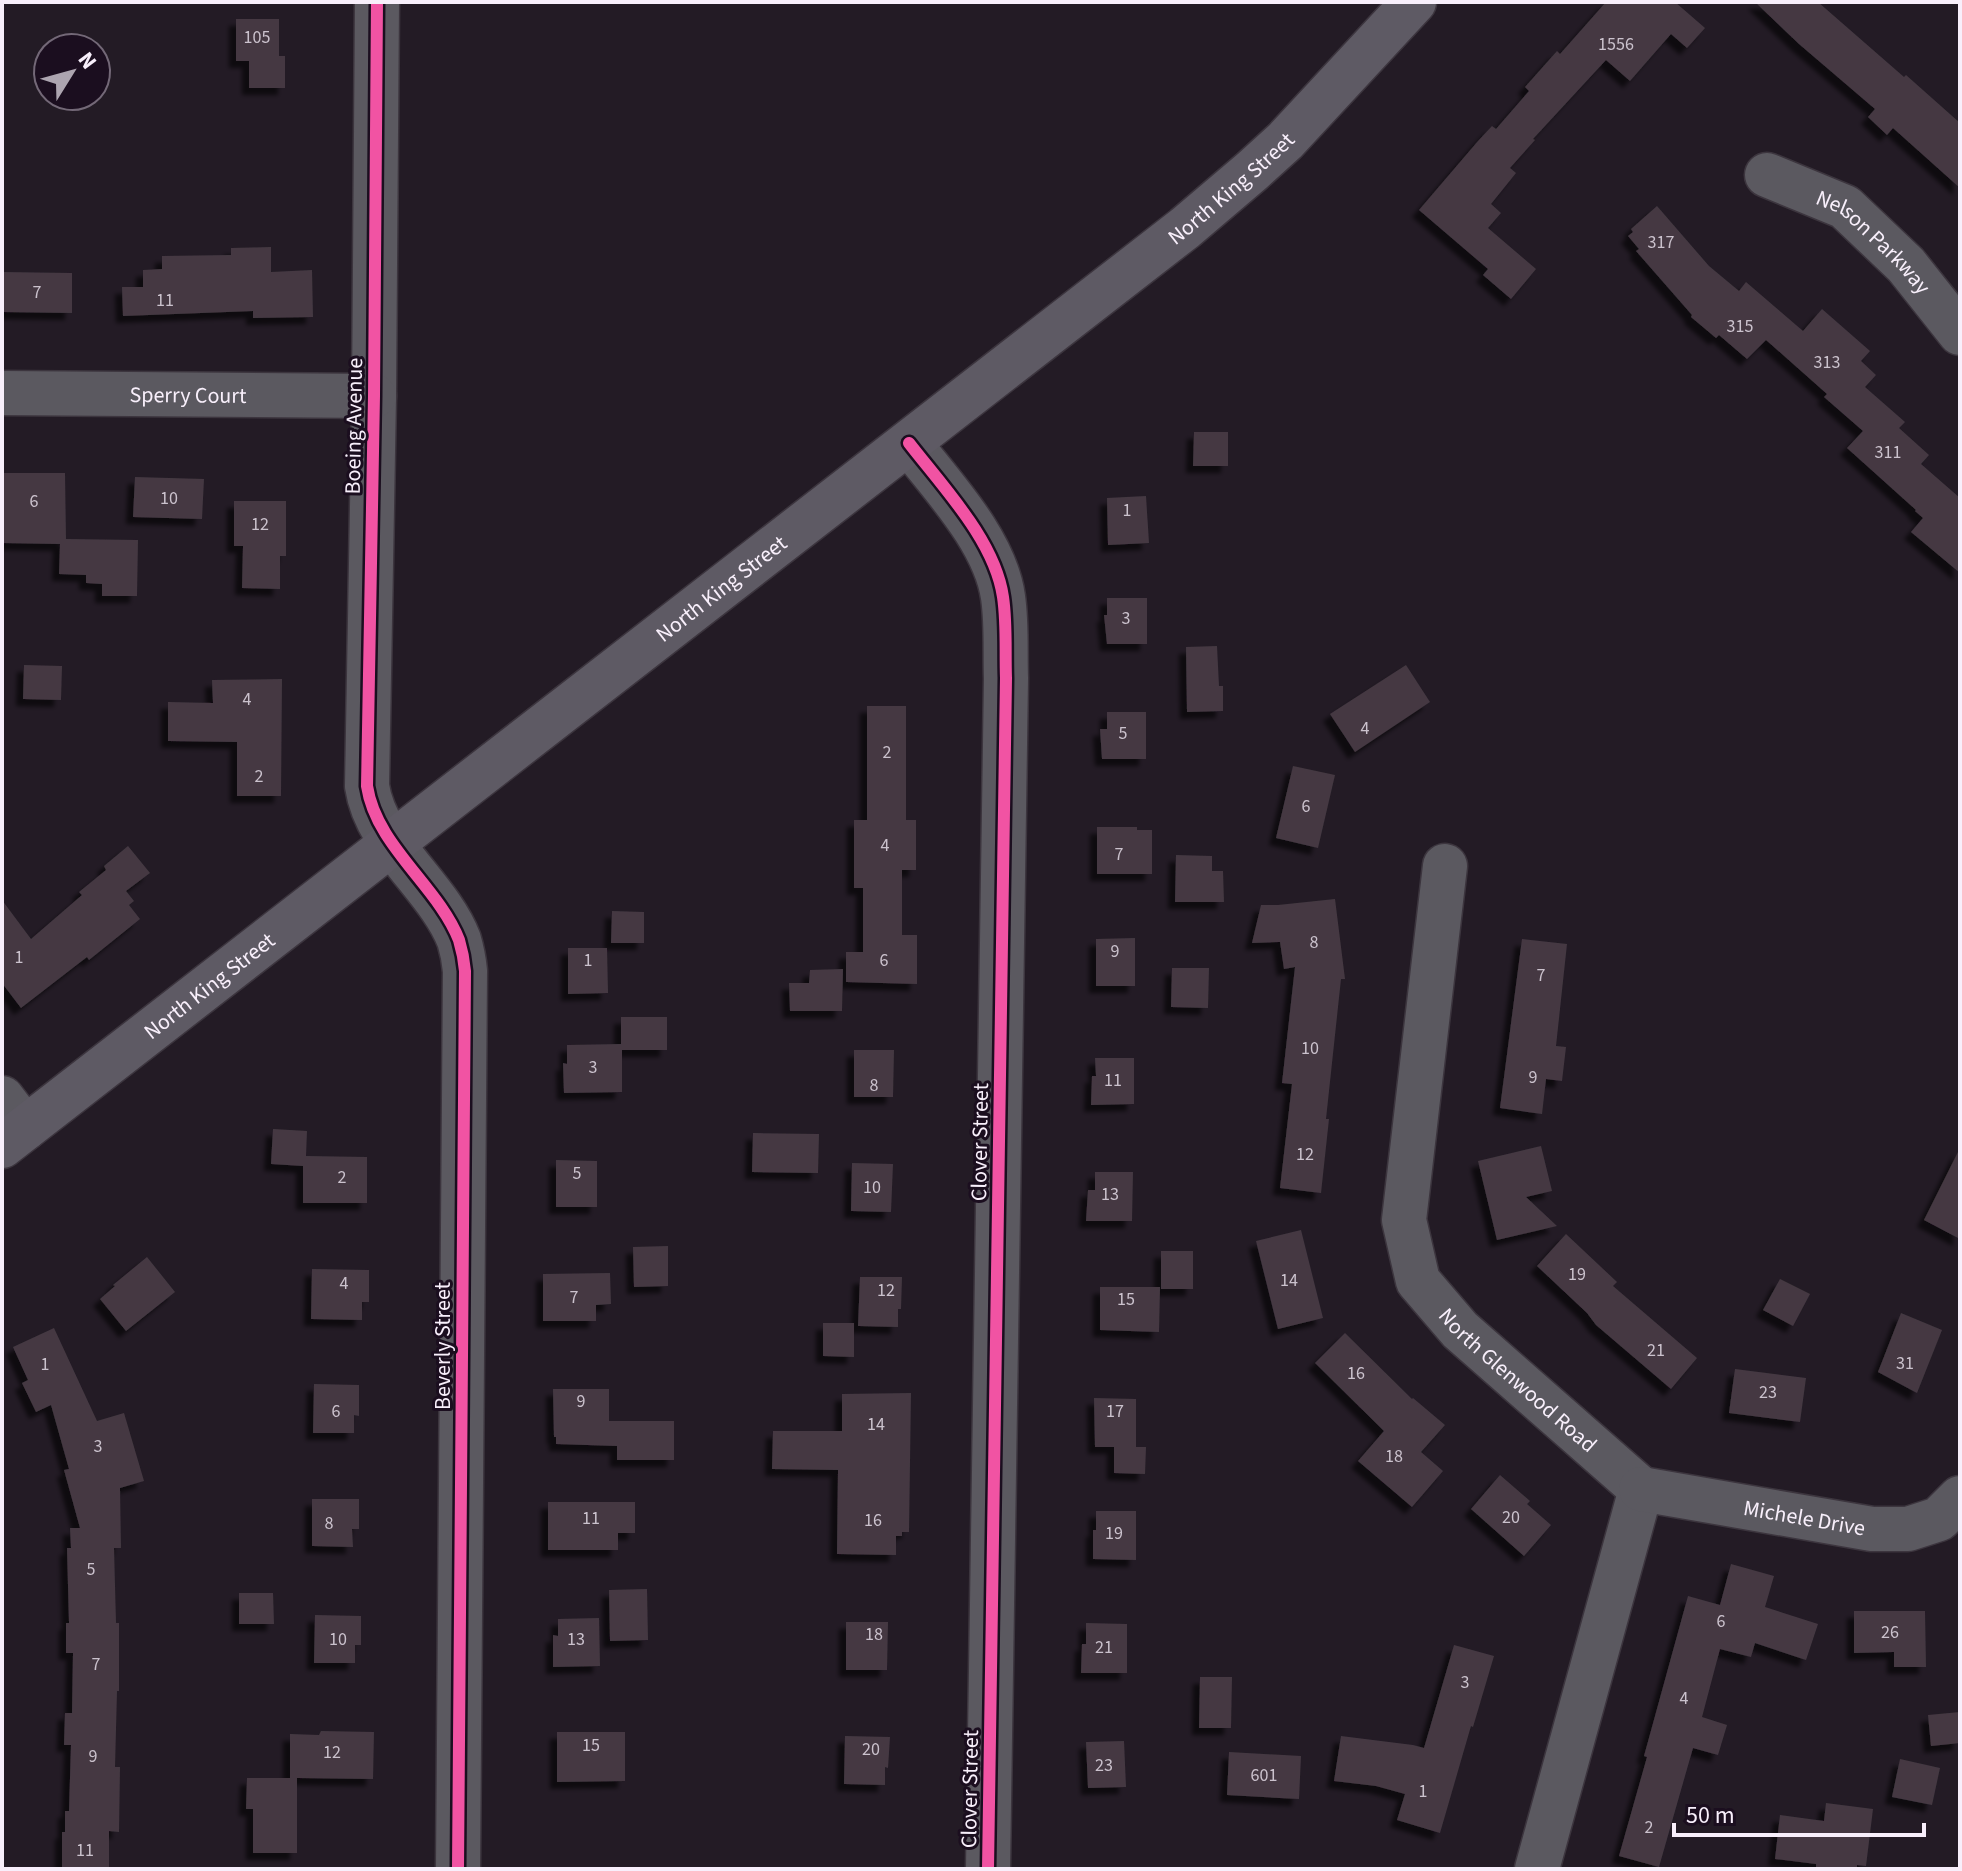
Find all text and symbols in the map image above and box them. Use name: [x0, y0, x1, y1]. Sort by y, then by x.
house number: 105: [244, 25, 270, 50]
north arrow: [32, 32, 112, 112]
house number: 1556: [1598, 32, 1634, 57]
text: N: [70, 45, 104, 76]
street label: North King Street: [1161, 125, 1303, 253]
street label: Nelson Parkway: [1811, 182, 1939, 302]
house number: 317: [1648, 230, 1674, 255]
house number: 7: [33, 280, 42, 305]
house number: 11: [156, 288, 174, 313]
house number: 315: [1727, 314, 1753, 339]
house number: 313: [1814, 350, 1840, 375]
street label: Boeing Avenue: [337, 357, 371, 495]
street label: Sperry Court: [129, 379, 247, 412]
house number: 311: [1875, 440, 1901, 465]
house number: 10: [160, 486, 178, 511]
house number: 6: [30, 489, 39, 514]
house number: 1: [1123, 498, 1131, 523]
house number: 12: [251, 512, 269, 537]
street label: North King Street: [649, 527, 794, 650]
house number: 3: [1122, 606, 1131, 631]
house number: 4: [243, 687, 252, 712]
house number: 4: [1361, 716, 1370, 741]
house number: 5: [1119, 721, 1128, 746]
house number: 2: [883, 740, 892, 765]
house number: 2: [255, 764, 264, 789]
house number: 6: [1302, 794, 1311, 819]
house number: 4: [881, 833, 890, 858]
house number: 7: [1115, 842, 1124, 867]
street label: North King Street: [137, 925, 282, 1047]
house number: 8: [1310, 930, 1319, 955]
house number: 9: [1111, 939, 1120, 964]
house number: 1: [15, 945, 23, 970]
house number: 1: [584, 948, 592, 973]
house number: 6: [880, 948, 889, 973]
house number: 7: [1537, 963, 1546, 988]
house number: 10: [1301, 1036, 1319, 1061]
house number: 3: [589, 1055, 598, 1080]
house number: 9: [1529, 1065, 1538, 1090]
house number: 11: [1104, 1068, 1122, 1093]
house number: 8: [870, 1073, 879, 1098]
street label: Clover Street: [963, 1082, 997, 1201]
house number: 12: [1296, 1142, 1314, 1167]
house number: 5: [573, 1161, 582, 1186]
house number: 2: [338, 1165, 347, 1190]
house number: 10: [863, 1175, 881, 1200]
house number: 13: [1101, 1182, 1119, 1207]
house number: 19: [1568, 1262, 1586, 1287]
house number: 14: [1280, 1268, 1298, 1293]
house number: 4: [340, 1271, 349, 1296]
house number: 12: [877, 1278, 895, 1303]
street label: Beverly Street: [427, 1281, 459, 1410]
house number: 7: [570, 1285, 579, 1310]
house number: 15: [1117, 1287, 1135, 1312]
street label: North Glenwood Road: [1431, 1301, 1604, 1460]
house number: 21: [1647, 1338, 1665, 1363]
house number: 31: [1896, 1351, 1914, 1376]
house number: 1: [41, 1352, 49, 1377]
house number: 16: [1347, 1361, 1365, 1386]
house number: 23: [1759, 1380, 1777, 1405]
house number: 9: [577, 1389, 586, 1414]
house number: 6: [332, 1399, 341, 1424]
house number: 17: [1106, 1399, 1124, 1424]
house number: 14: [867, 1412, 885, 1437]
house number: 3: [94, 1434, 103, 1459]
house number: 18: [1385, 1444, 1403, 1469]
street label: Michele Drive: [1741, 1492, 1868, 1545]
house number: 20: [1502, 1505, 1520, 1530]
house number: 11: [582, 1506, 600, 1531]
house number: 16: [864, 1508, 882, 1533]
house number: 8: [325, 1511, 334, 1536]
house number: 19: [1105, 1521, 1123, 1546]
house number: 5: [87, 1557, 96, 1582]
house number: 6: [1717, 1609, 1726, 1634]
house number: 26: [1881, 1620, 1899, 1645]
house number: 18: [865, 1622, 883, 1647]
house number: 10: [329, 1627, 347, 1652]
house number: 13: [567, 1627, 585, 1652]
house number: 21: [1095, 1635, 1113, 1660]
house number: 7: [92, 1652, 101, 1677]
house number: 3: [1461, 1670, 1470, 1695]
house number: 4: [1680, 1686, 1689, 1711]
street label: Clover Street: [953, 1729, 987, 1848]
house number: 15: [582, 1733, 600, 1758]
house number: 20: [862, 1737, 880, 1762]
house number: 12: [323, 1740, 341, 1765]
house number: 9: [89, 1744, 98, 1769]
house number: 23: [1095, 1753, 1113, 1778]
house number: 601: [1251, 1763, 1277, 1788]
house number: 1: [1419, 1779, 1427, 1804]
scale bar: [1674, 1787, 1924, 1837]
text: 50 m: [1686, 1798, 1735, 1833]
house number: 2: [1645, 1815, 1654, 1840]
house number: 11: [76, 1838, 94, 1863]

